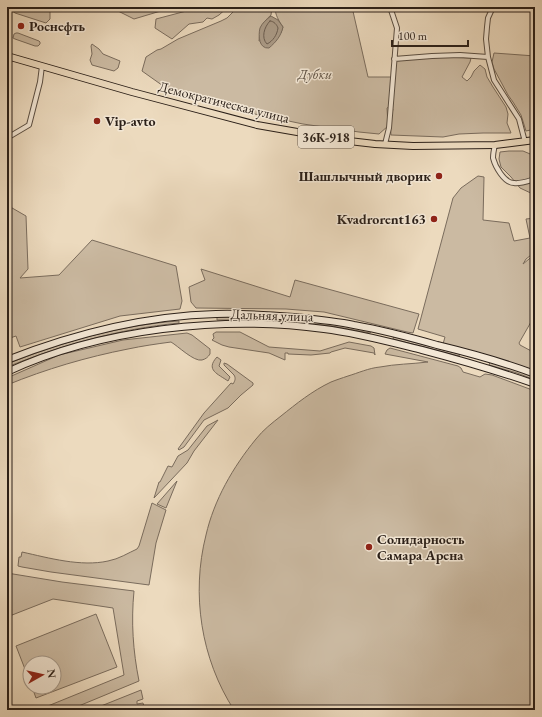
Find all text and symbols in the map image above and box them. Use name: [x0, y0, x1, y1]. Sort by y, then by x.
place label: Роснефть: [29, 17, 86, 35]
marker: Роснефть: [16, 21, 26, 31]
scale bar: [392, 22, 468, 48]
text: 100 m: [398, 28, 428, 44]
park label: Дубки: [297, 65, 332, 83]
street label: Демократическая улица: [157, 77, 292, 127]
place label: Vip-avto: [105, 112, 156, 130]
marker: Vip-avto: [92, 116, 102, 126]
road number: 36К-918: [298, 126, 354, 148]
place label: Шашлычный дворик: [299, 167, 431, 185]
marker: Шашлычный дворик: [434, 171, 444, 181]
place label: Kvadrorent163: [337, 210, 426, 228]
marker: Kvadrorent163: [429, 214, 439, 224]
street label: Дальняя улица: [230, 305, 314, 325]
place label: Солидарность Самара Арена: [377, 530, 465, 564]
marker: Солидарность Самара Арена: [364, 542, 374, 552]
north arrow: [22, 655, 62, 695]
text: N: [44, 668, 59, 679]

